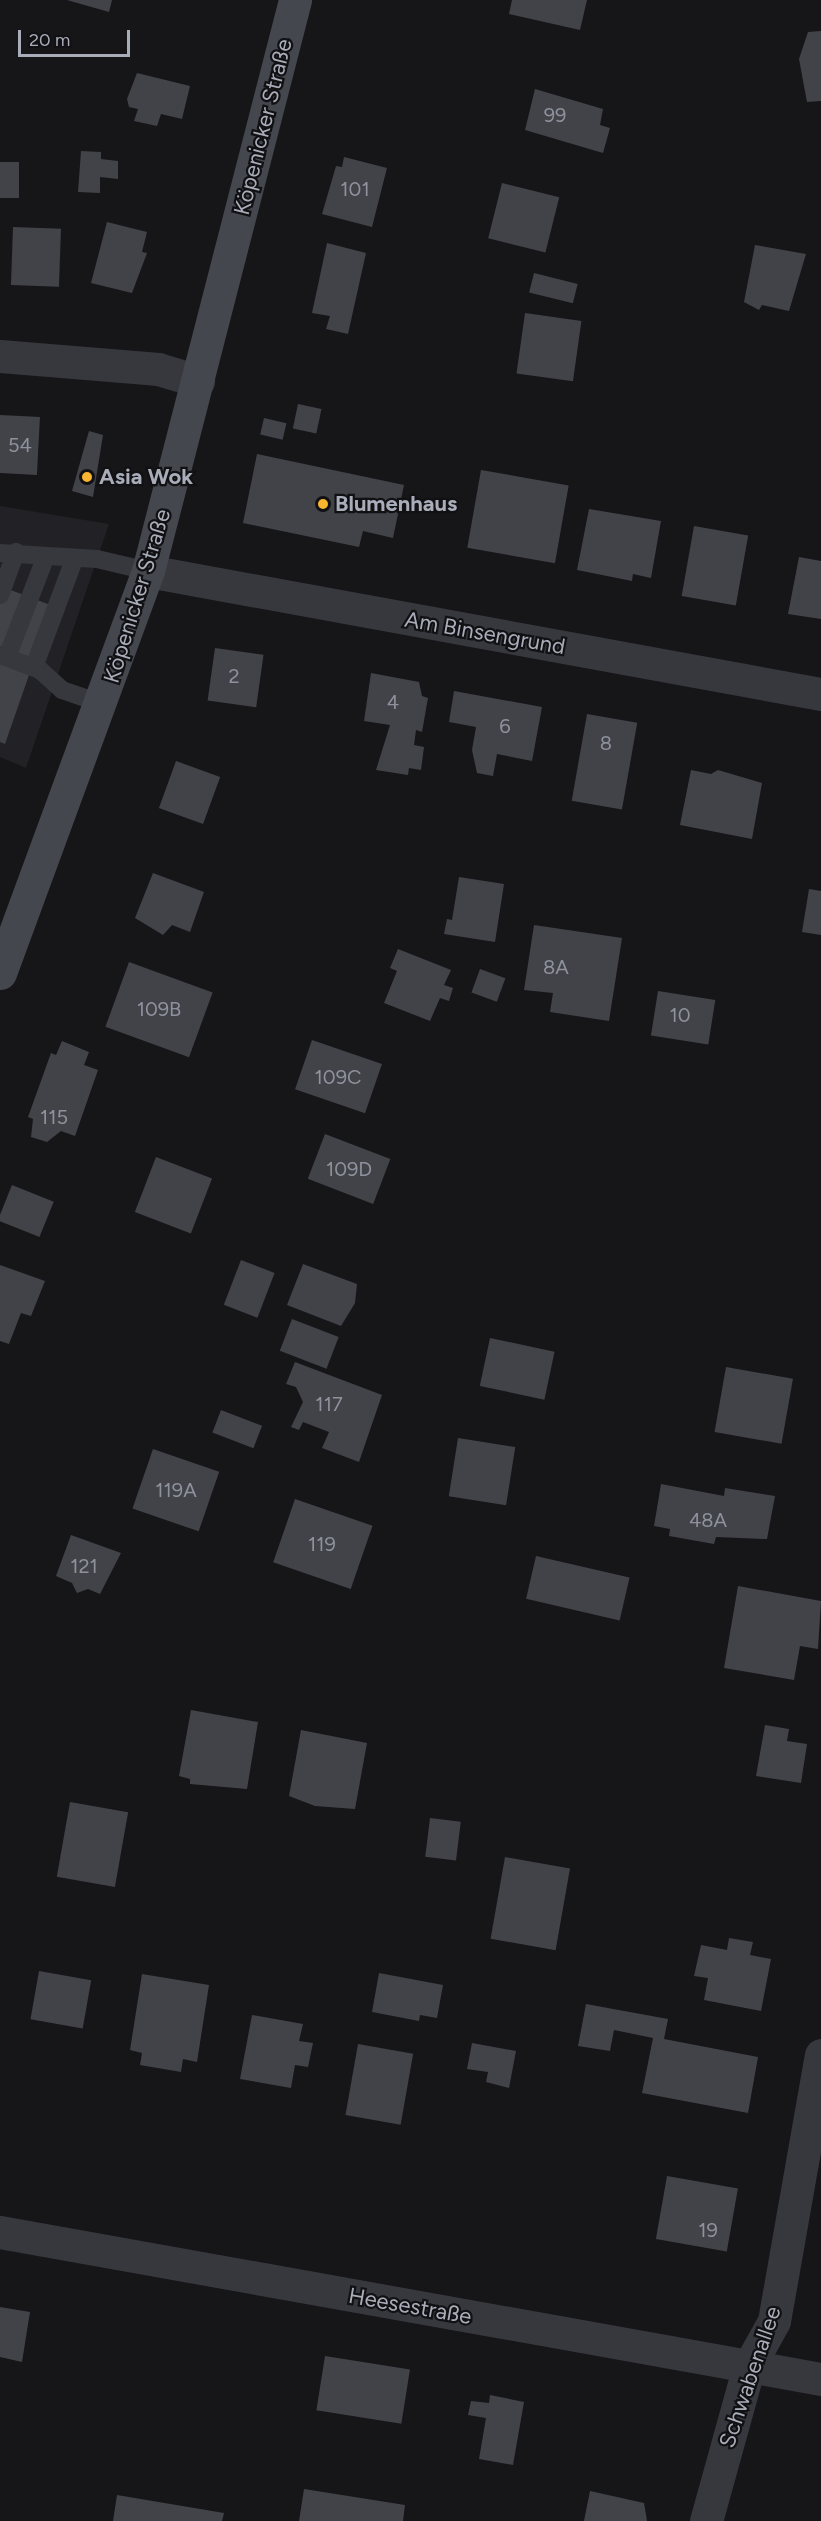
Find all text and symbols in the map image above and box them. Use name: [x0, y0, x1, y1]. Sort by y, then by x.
scale bar: [21, 18, 134, 56]
text: 20 m: [29, 29, 70, 51]
street label: Köpenicker Straße: [228, 36, 298, 218]
house number: 99: [544, 103, 566, 127]
house number: 101: [340, 177, 370, 201]
house number: 54: [8, 433, 32, 457]
place label: Asia Wok: [99, 464, 193, 490]
marker: Asia Wok: [80, 470, 94, 484]
place label: Blumenhaus: [335, 491, 457, 517]
marker: Blumenhaus: [316, 497, 330, 511]
street label: Köpenicker Straße: [98, 506, 176, 686]
street label: Am Binsengrund: [403, 606, 567, 660]
house number: 2: [228, 664, 240, 688]
house number: 4: [387, 690, 399, 714]
house number: 6: [499, 714, 511, 738]
house number: 8: [600, 731, 612, 755]
house number: 8A: [543, 955, 569, 979]
house number: 109B: [137, 997, 181, 1021]
house number: 10: [669, 1003, 691, 1027]
house number: 109C: [315, 1065, 361, 1089]
house number: 115: [40, 1105, 68, 1129]
house number: 109D: [326, 1157, 372, 1181]
house number: 117: [315, 1392, 343, 1416]
house number: 119A: [155, 1478, 197, 1502]
house number: 48A: [689, 1508, 727, 1532]
house number: 119: [308, 1532, 336, 1556]
house number: 121: [70, 1554, 98, 1578]
house number: 19: [698, 2218, 718, 2242]
street label: Heesestraße: [346, 2282, 474, 2330]
street label: Schwabenallee: [713, 2303, 787, 2451]

